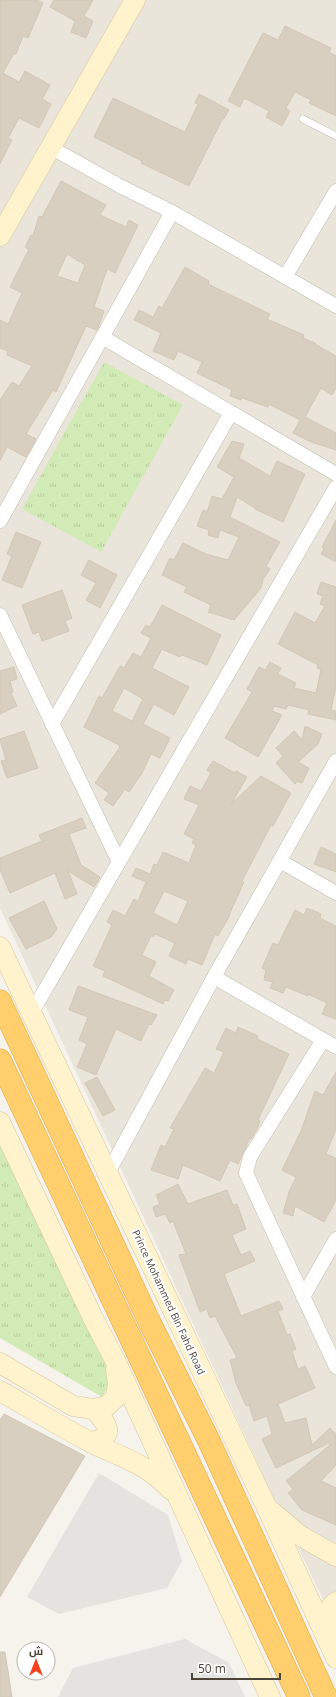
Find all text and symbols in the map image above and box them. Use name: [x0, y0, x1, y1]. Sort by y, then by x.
street label: Prince Mohammed Bin Fahd Road: [129, 1227, 209, 1377]
north arrow: [16, 1641, 56, 1681]
text: ش: [29, 1643, 43, 1658]
scale bar: [192, 1655, 280, 1681]
text: 50 m: [198, 1660, 226, 1677]

